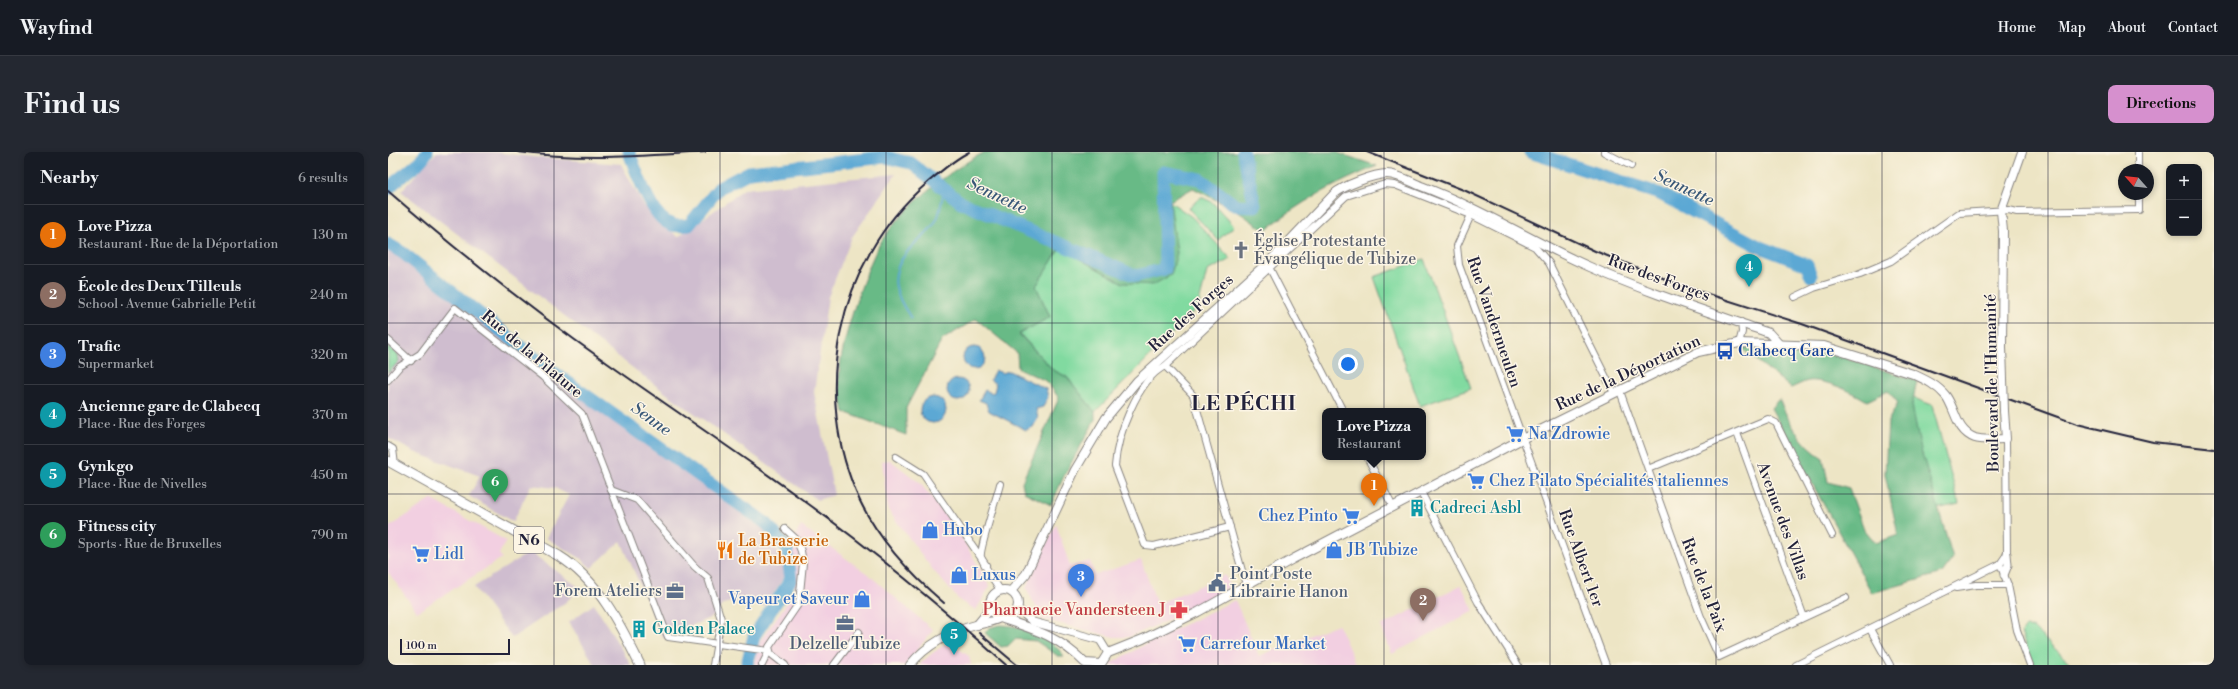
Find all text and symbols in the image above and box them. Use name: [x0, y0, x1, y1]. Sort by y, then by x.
text: Wayfind: [20, 16, 93, 40]
text: Home: [1998, 19, 2036, 37]
text: Map: [2058, 19, 2086, 37]
text: About: [2108, 19, 2146, 37]
text: Contact: [2168, 19, 2218, 37]
button: Directions: [2108, 85, 2214, 123]
text: Find us: [24, 87, 120, 122]
north arrow: [2118, 164, 2154, 200]
map controls: [2166, 164, 2202, 236]
button: +: [2166, 164, 2202, 200]
water label: Sennette: [1650, 165, 1718, 211]
text: Nearby: [40, 167, 99, 189]
text: 6 results: [298, 170, 348, 186]
water label: Sennette: [963, 173, 1031, 219]
button: −: [2166, 200, 2202, 236]
text: Love Pizza: [78, 217, 152, 236]
text: 1: [50, 227, 56, 243]
text: 130 m: [313, 227, 348, 243]
place label: Église Protestante Évangélique de Tubize: [1254, 229, 1416, 269]
text: Restaurant · Rue de la Déportation: [78, 236, 278, 252]
church icon: Église Protestante Évangélique de Tubize: [1231, 240, 1251, 260]
street label: Rue des Forges: [1605, 250, 1713, 306]
street label: Rue Vandermeulen: [1462, 254, 1526, 391]
pin: 4: [1736, 254, 1762, 287]
street label: Rue des Forges: [1144, 270, 1238, 356]
text: École des Deux Tilleuls: [78, 277, 241, 296]
text: 2: [49, 287, 57, 303]
text: 240 m: [310, 287, 348, 303]
street label: Boulevard de l'Humanité: [1980, 294, 2004, 473]
text: School · Avenue Gabrielle Petit: [78, 296, 256, 312]
street label: Rue de la Filature: [477, 306, 587, 402]
street label: Rue de la Déportation: [1552, 330, 1704, 415]
text: Trafic: [78, 337, 121, 356]
bus stop icon: Clabecq Gare: [1715, 341, 1735, 361]
place label: Clabecq Gare: [1738, 341, 1834, 361]
text: 3: [49, 347, 57, 363]
text: 320 m: [311, 347, 348, 363]
your location: [1338, 354, 1358, 374]
text: Supermarket: [78, 356, 154, 372]
district label: LE PÉCHI: [1191, 391, 1297, 417]
text: Ancienne gare de Clabecq: [78, 397, 260, 416]
water label: Senne: [626, 397, 676, 441]
text: 4: [49, 407, 57, 423]
text: 370 m: [312, 407, 348, 423]
popup: [1322, 408, 1426, 460]
text: Place · Rue des Forges: [78, 416, 205, 432]
text: Love Pizza: [1337, 417, 1411, 436]
supermarket icon: Na Zdrowie: [1505, 424, 1525, 444]
place label: Na Zdrowie: [1528, 424, 1610, 444]
text: Restaurant: [1337, 436, 1401, 452]
text: Gynkgo: [78, 457, 134, 476]
street label: Avenue des Villas: [1752, 458, 1814, 583]
text: 5: [49, 467, 57, 483]
text: 450 m: [310, 467, 348, 483]
pin: 6: [482, 469, 508, 502]
supermarket icon: Chez Pilato Spécialités italiennes: [1466, 471, 1486, 491]
place label: Chez Pilato Spécialités italiennes: [1489, 471, 1728, 491]
pin: 1: [1361, 473, 1387, 506]
text: Place · Rue de Nivelles: [78, 476, 207, 492]
building icon: Cadreci Asbl: [1407, 498, 1427, 518]
place label: Cadreci Asbl: [1430, 498, 1522, 518]
place label: Chez Pinto: [1258, 506, 1338, 526]
supermarket icon: Chez Pinto: [1341, 506, 1361, 526]
street label: Rue Albert 1er: [1554, 506, 1608, 610]
text: Fitness city: [78, 517, 156, 536]
shop icon: Hubo: [920, 520, 940, 540]
place label: Hubo: [943, 520, 983, 540]
text: 6: [49, 527, 57, 543]
text: 790 m: [311, 527, 348, 543]
road number: N6: [514, 527, 544, 553]
place label: La Brasserie de Tubize: [738, 531, 829, 569]
street label: Rue de la Paix: [1677, 535, 1732, 636]
text: Sports · Rue de Bruxelles: [78, 536, 222, 552]
restaurant icon: La Brasserie de Tubize: [715, 540, 735, 560]
shop icon: JB Tubize: [1324, 540, 1344, 560]
place label: JB Tubize: [1346, 540, 1418, 560]
supermarket icon: Lidl: [411, 544, 431, 564]
place label: Lidl: [434, 544, 464, 564]
pin: 3: [1068, 564, 1094, 597]
place label: Point Poste Librairie Hanon: [1230, 564, 1349, 602]
shop icon: Luxus: [949, 565, 969, 585]
place label: Luxus: [972, 565, 1016, 585]
public building icon: Point Poste Librairie Hanon: [1207, 573, 1227, 593]
place label: Forem Ateliers: [555, 581, 662, 601]
office icon: Forem Ateliers: [665, 581, 685, 601]
pin: 2: [1410, 588, 1436, 621]
place label: Vapeur et Saveur: [727, 589, 849, 609]
shop icon: Vapeur et Saveur: [852, 589, 872, 609]
place label: Pharmacie Vandersteen J: [983, 600, 1166, 620]
pharmacy icon: Pharmacie Vandersteen J: [1169, 600, 1189, 620]
office icon: Delzelle Tubize: [835, 613, 855, 633]
building icon: Golden Palace: [629, 619, 649, 639]
place label: Golden Palace: [652, 619, 755, 639]
pin: 5: [941, 622, 967, 655]
place label: Delzelle Tubize: [789, 634, 901, 654]
supermarket icon: Carrefour Market: [1177, 634, 1197, 654]
place label: Carrefour Market: [1200, 634, 1326, 654]
scale bar: [400, 637, 510, 656]
text: 100 m: [406, 639, 437, 653]

